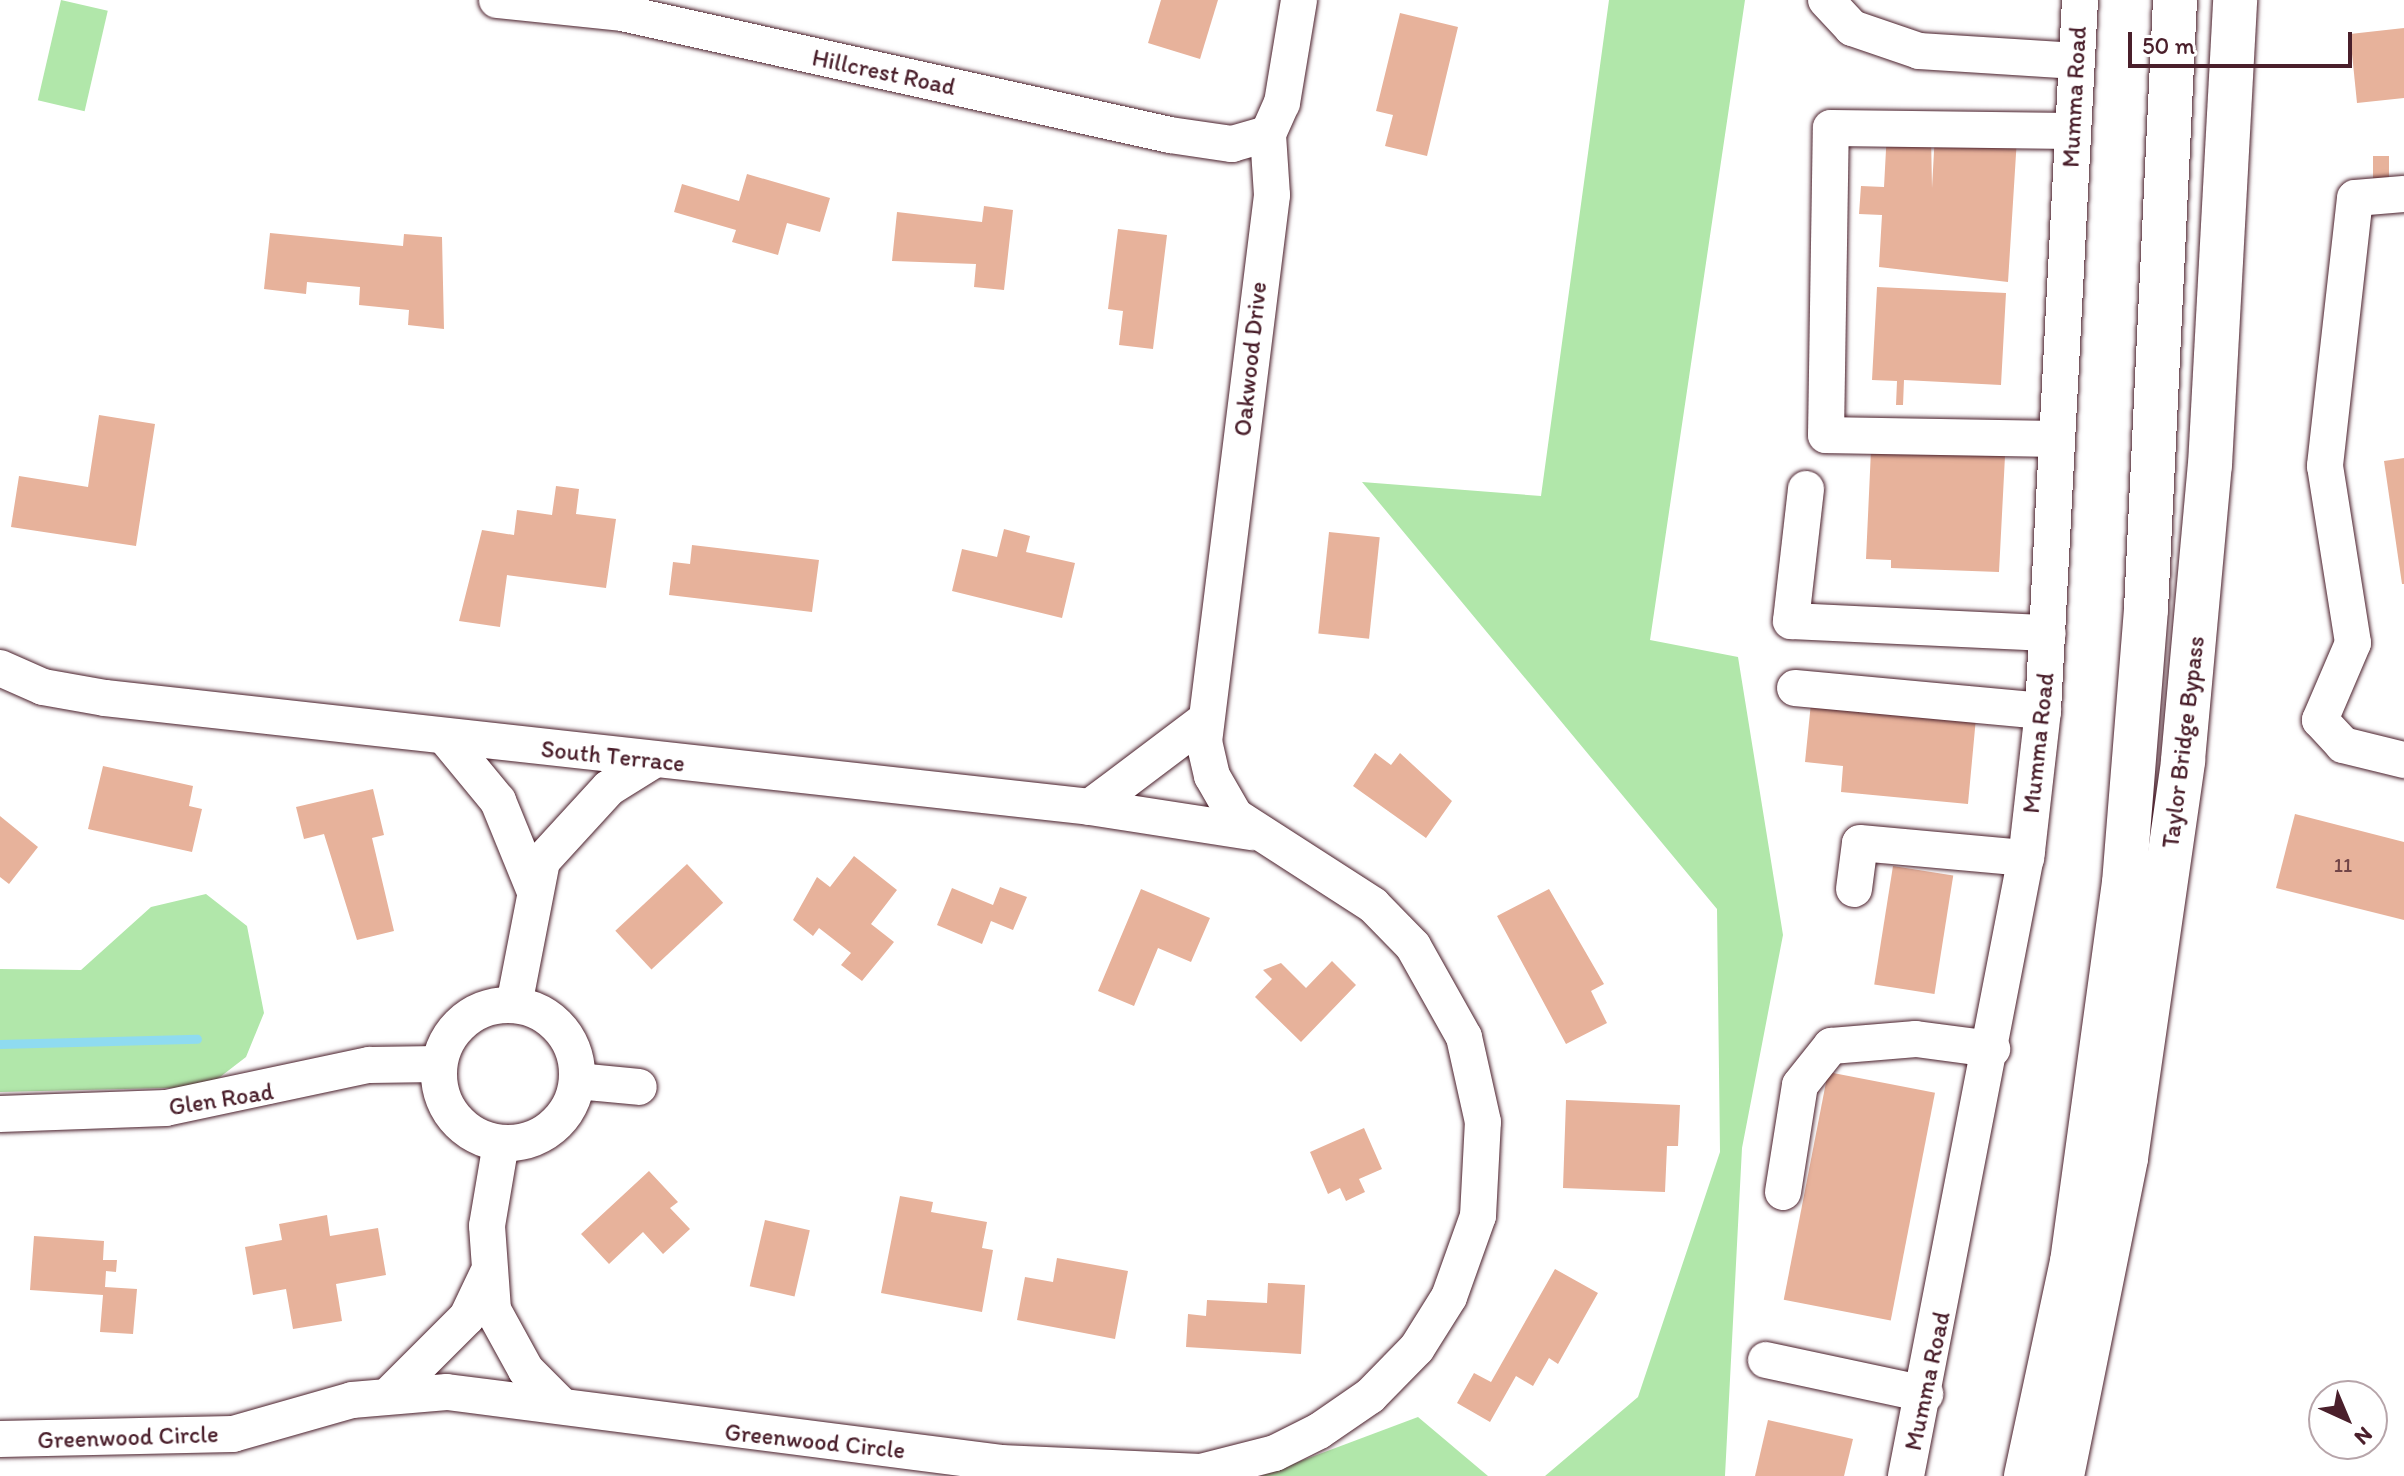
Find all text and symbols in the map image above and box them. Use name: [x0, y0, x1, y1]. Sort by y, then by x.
scale bar: [2132, 16, 2356, 66]
street label: Mumma Road: [2056, 26, 2092, 168]
text: 50 m: [2142, 31, 2195, 60]
street label: Hillcrest Road: [810, 43, 958, 101]
street label: Oakwood Drive: [1228, 280, 1272, 438]
street label: Taylor Bridge Bypass: [2156, 634, 2210, 850]
street label: Mumma Road: [2016, 672, 2060, 814]
street label: South Terrace: [541, 734, 685, 778]
house number: 11: [2334, 853, 2352, 877]
street label: Glen Road: [167, 1077, 275, 1121]
street label: Mumma Road: [1898, 1309, 1956, 1453]
north arrow: [2308, 1380, 2388, 1460]
street label: Greenwood Circle: [723, 1417, 907, 1465]
street label: Greenwood Circle: [37, 1419, 219, 1455]
text: N: [2349, 1421, 2378, 1451]

